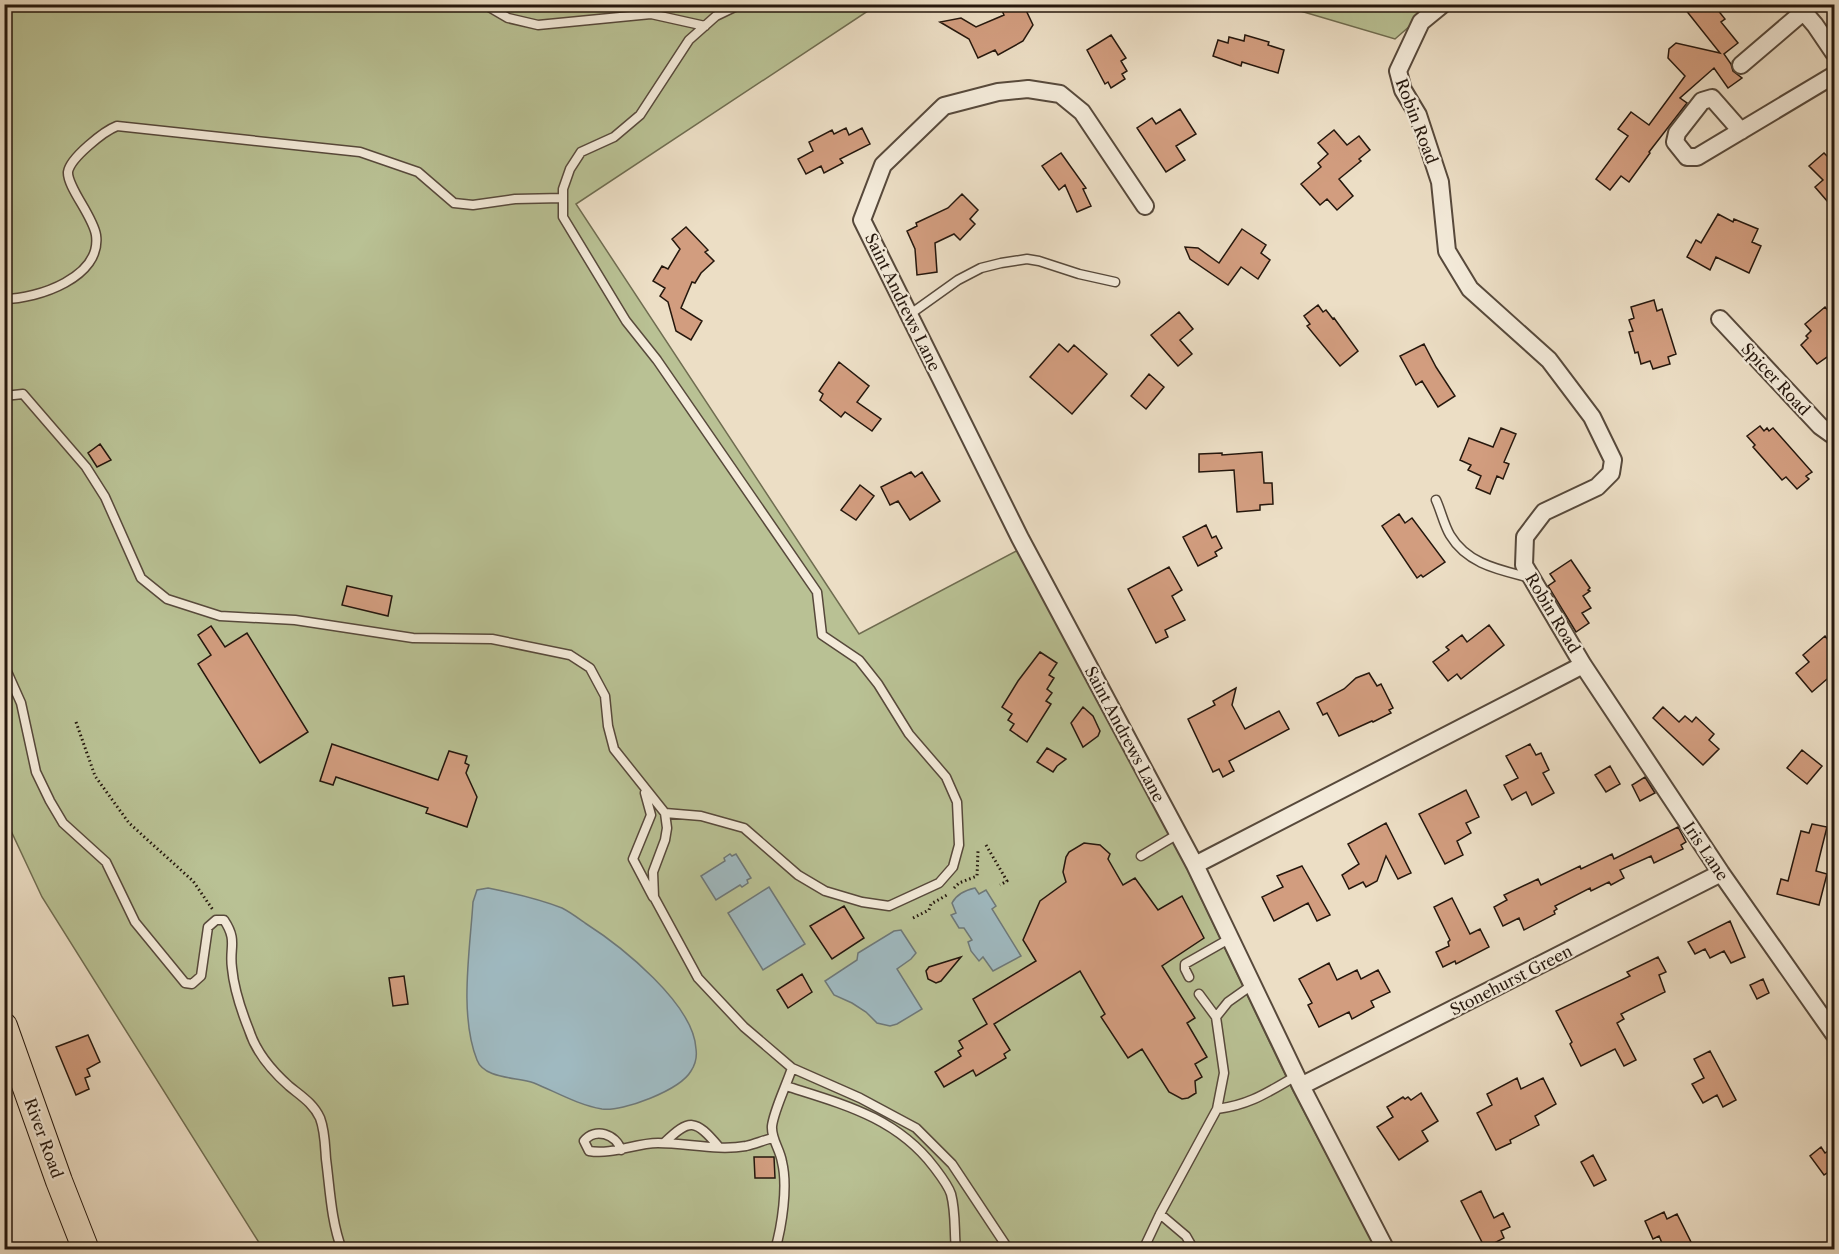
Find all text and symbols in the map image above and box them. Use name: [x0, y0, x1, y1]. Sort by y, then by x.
street label: Robin Road: [1392, 76, 1443, 167]
street label: Saint Andrews Lane: [861, 230, 945, 374]
street label: Spicer Road: [1737, 339, 1815, 420]
street label: Robin Road: [1521, 569, 1585, 657]
street label: Saint Andrews Lane: [1081, 663, 1169, 805]
street label: Iris Lane: [1679, 818, 1733, 884]
street label: Stonehurst Green: [1446, 940, 1576, 1020]
street label: River Road: [20, 1095, 68, 1181]

